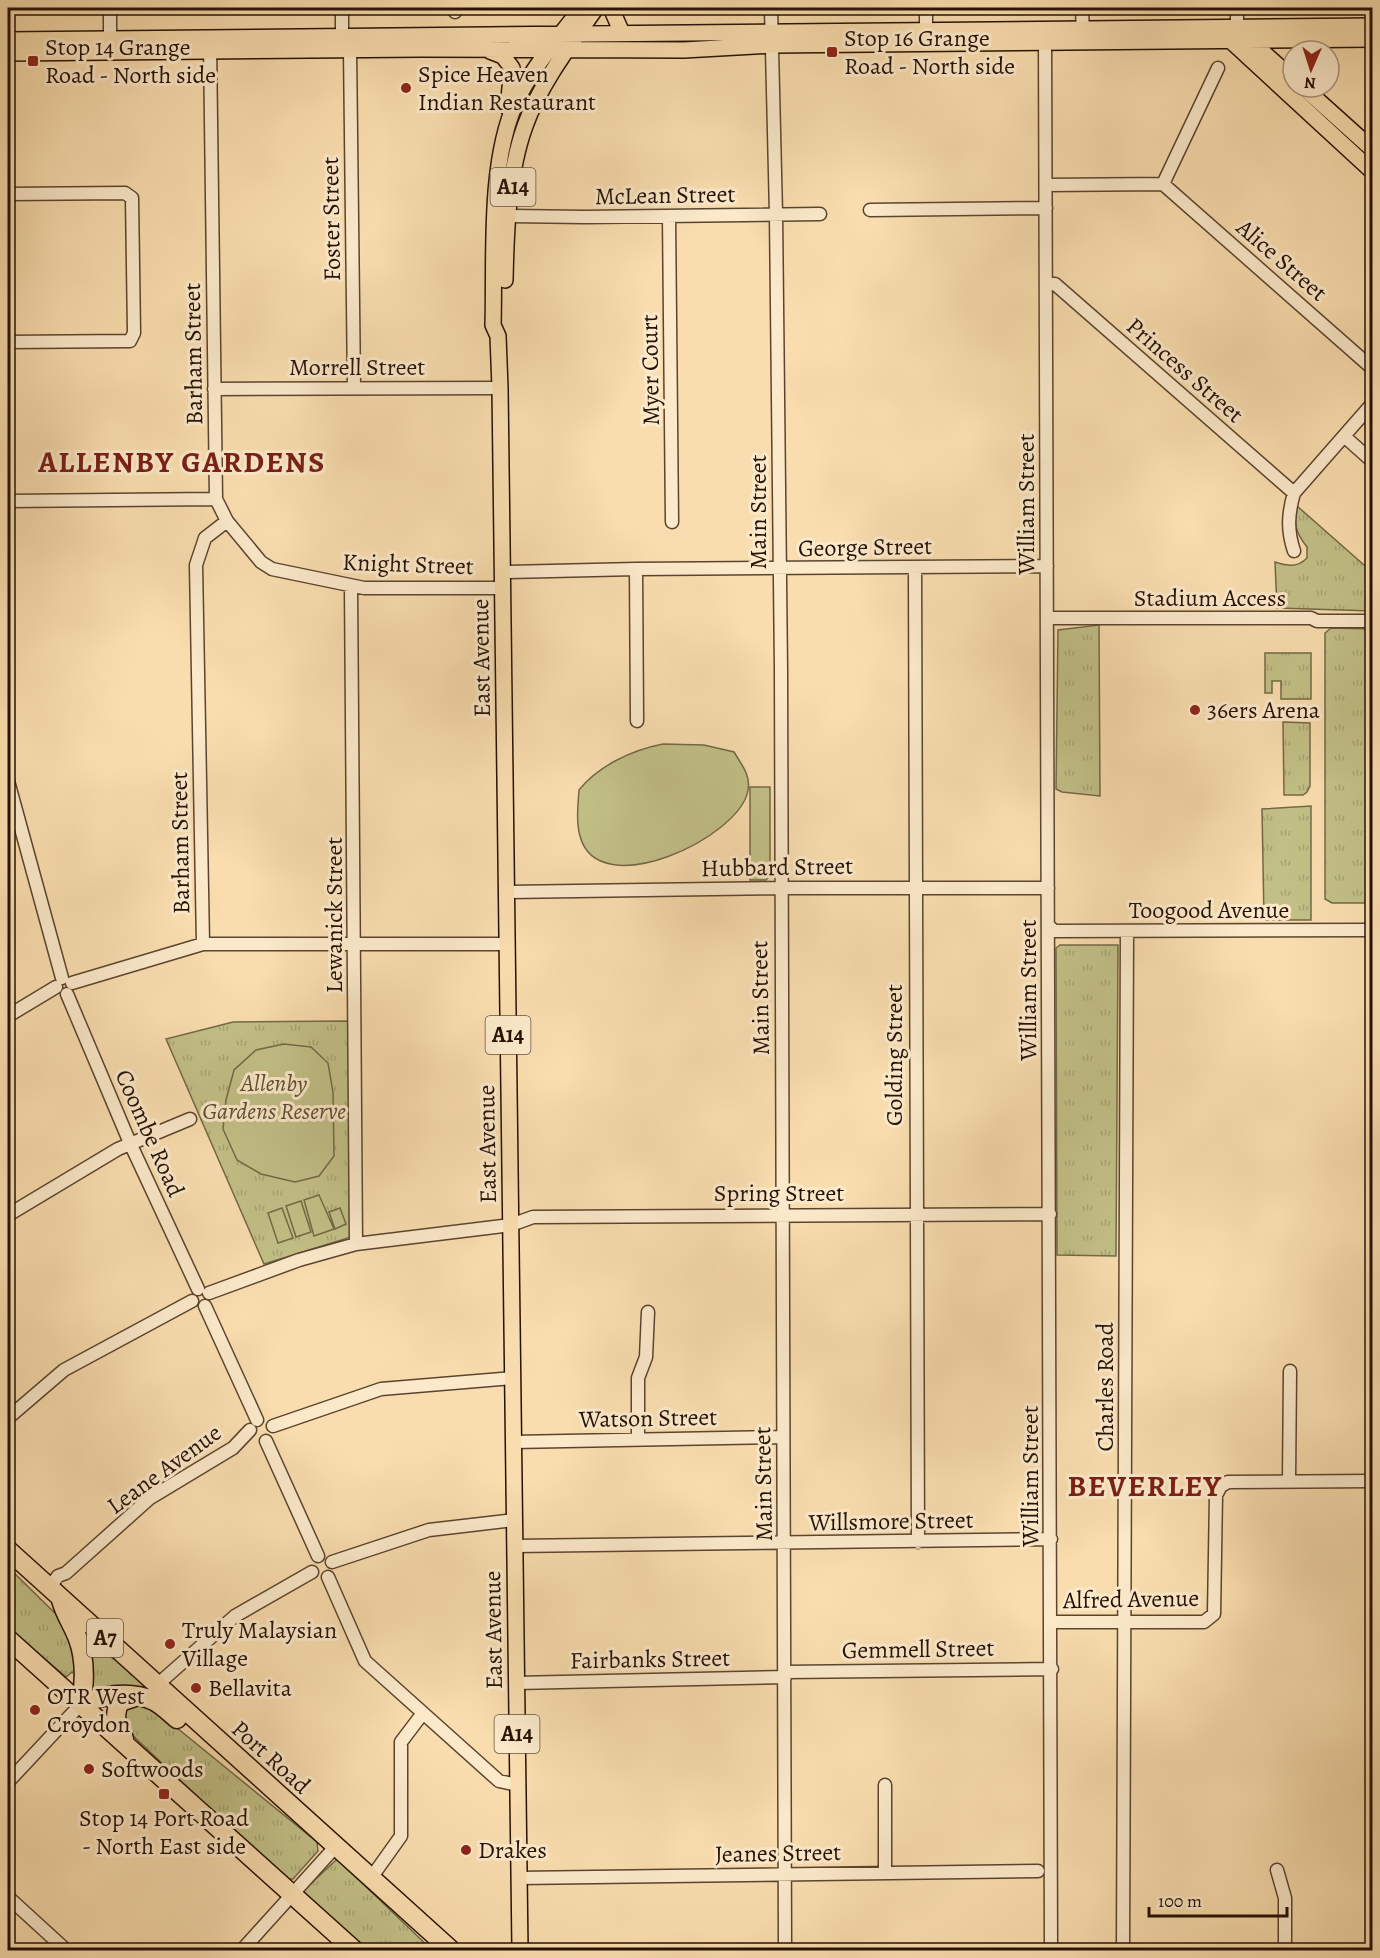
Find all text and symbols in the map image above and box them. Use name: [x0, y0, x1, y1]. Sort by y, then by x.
place label: Stop 16 Grange Road - North side: [844, 22, 1015, 82]
place label: Stop 14 Grange Road - North side: [45, 31, 216, 91]
north arrow: [1281, 39, 1341, 99]
marker: Stop 16 Grange Road - North side: [825, 45, 839, 59]
marker: Stop 14 Grange Road - North side: [26, 54, 40, 68]
place label: Spice Heaven Indian Restaurant: [418, 58, 596, 118]
text: N: [1304, 72, 1317, 94]
marker: Spice Heaven Indian Restaurant: [399, 81, 413, 95]
street label: Foster Street: [314, 156, 348, 281]
road number: A14: [490, 168, 536, 206]
street label: McLean Street: [595, 178, 736, 212]
street label: Alice Street: [1229, 211, 1334, 308]
street label: Barham Street: [176, 282, 210, 425]
street label: Princess Street: [1120, 310, 1251, 430]
street label: Myer Court: [633, 314, 667, 426]
street label: Morrell Street: [289, 351, 425, 383]
street label: William Street: [1010, 433, 1042, 576]
district label: ALLENBY GARDENS: [37, 442, 326, 482]
street label: Main Street: [742, 454, 774, 569]
street label: George Street: [798, 530, 932, 564]
street label: Knight Street: [342, 546, 474, 582]
street label: Stadium Access: [1134, 582, 1286, 614]
street label: East Avenue: [464, 598, 498, 718]
place label: 36ers Arena: [1207, 694, 1321, 726]
marker: 36ers Arena: [1188, 703, 1202, 717]
street label: Barham Street: [163, 771, 197, 914]
street label: Lewanick Street: [318, 837, 350, 993]
street label: Hubbard Street: [701, 850, 853, 884]
street label: Toogood Avenue: [1129, 894, 1289, 926]
street label: William Street: [1012, 919, 1044, 1062]
street label: Main Street: [743, 940, 777, 1056]
street label: Golding Street: [878, 984, 910, 1126]
road number: A14: [486, 1016, 530, 1054]
street label: Coombe Road: [108, 1064, 192, 1202]
park label: Allenby Gardens Reserve: [202, 1067, 346, 1127]
street label: East Avenue: [470, 1084, 504, 1204]
street label: Spring Street: [714, 1177, 844, 1209]
street label: Charles Road: [1089, 1322, 1121, 1452]
street label: Watson Street: [578, 1401, 717, 1435]
street label: William Street: [1014, 1405, 1046, 1548]
street label: Leane Avenue: [100, 1417, 228, 1521]
street label: Main Street: [746, 1426, 780, 1542]
district label: BEVERLEY: [1067, 1466, 1223, 1506]
street label: Willsmore Street: [807, 1504, 974, 1538]
street label: East Avenue: [476, 1570, 510, 1690]
street label: Alfred Avenue: [1062, 1582, 1199, 1616]
place label: Truly Malaysian Village: [181, 1614, 337, 1674]
road number: A7: [87, 1619, 123, 1657]
street label: Gemmell Street: [842, 1632, 995, 1666]
marker: Truly Malaysian Village: [163, 1637, 177, 1651]
street label: Fairbanks Street: [570, 1642, 730, 1676]
place label: Bellavita: [208, 1672, 293, 1704]
place label: OTR West Croydon: [47, 1680, 145, 1740]
marker: Bellavita: [189, 1681, 203, 1695]
marker: OTR West Croydon: [28, 1703, 42, 1717]
street label: Port Road: [225, 1713, 317, 1801]
road number: A14: [494, 1715, 540, 1753]
place label: Softwoods: [101, 1753, 204, 1785]
marker: Softwoods: [82, 1762, 96, 1776]
marker: Stop 14 Port Road - North East side: [157, 1787, 171, 1801]
place label: Stop 14 Port Road - North East side: [79, 1802, 249, 1862]
place label: Drakes: [478, 1834, 547, 1866]
street label: Jeanes Street: [715, 1836, 841, 1870]
marker: Drakes: [459, 1843, 473, 1857]
scale bar: [1149, 1880, 1287, 1918]
text: 100 m: [1158, 1889, 1202, 1913]

